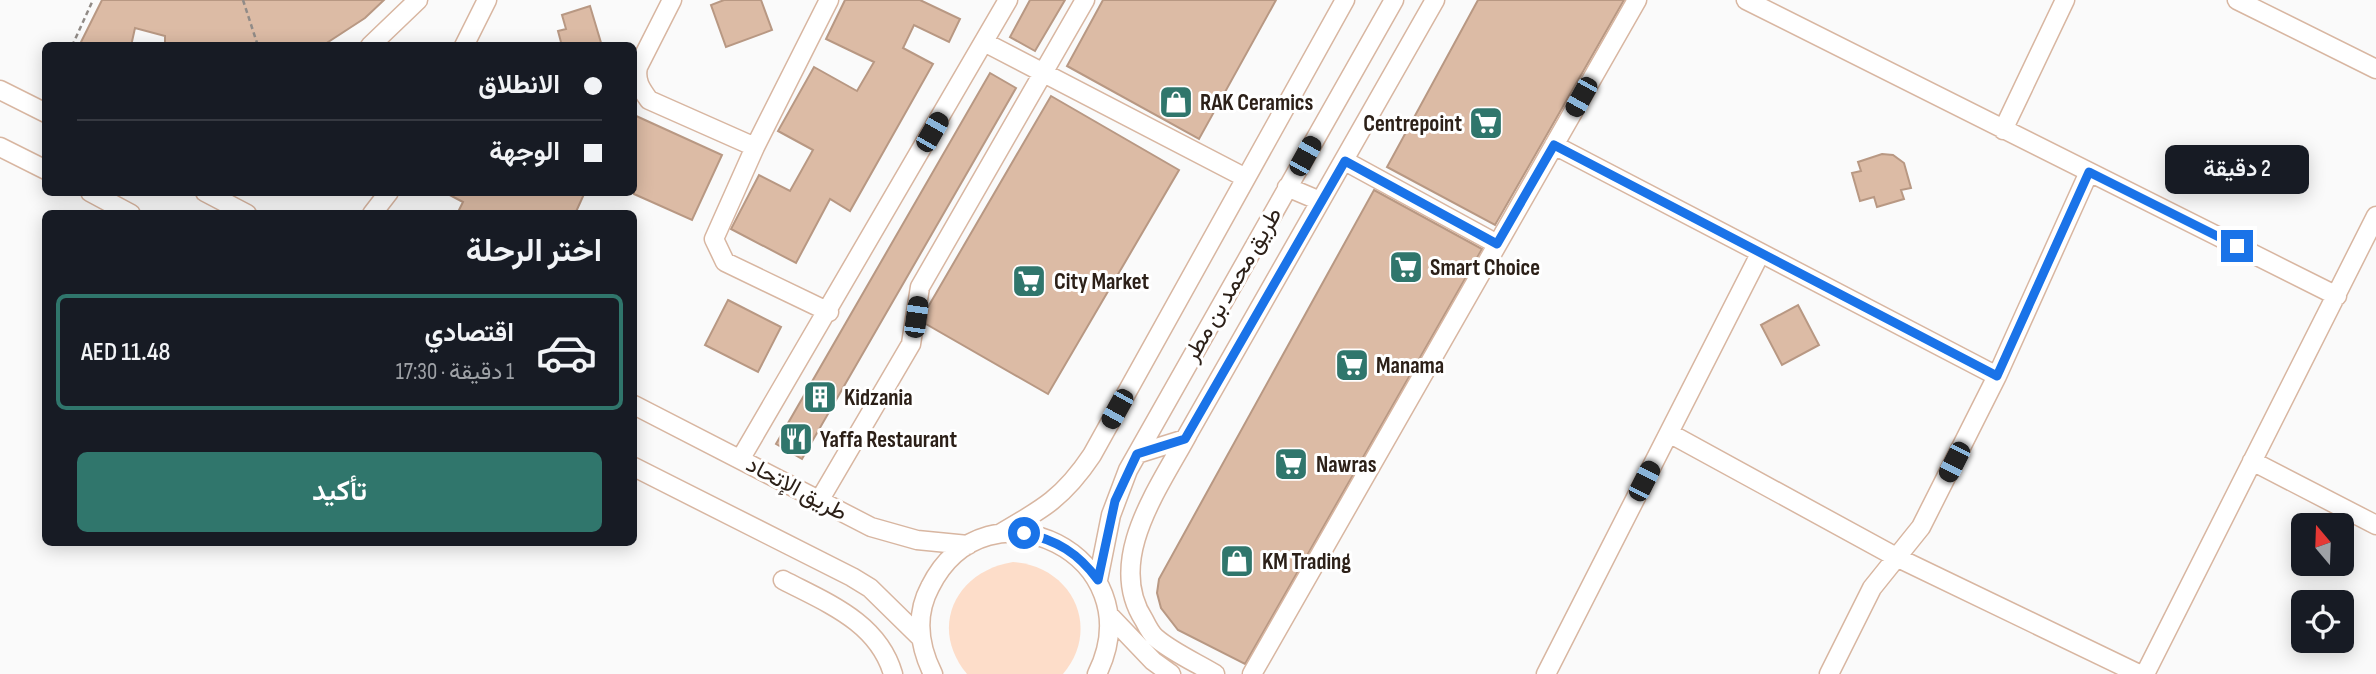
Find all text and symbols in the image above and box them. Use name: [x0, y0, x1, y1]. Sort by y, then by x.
text: الانطلاق: [478, 70, 560, 101]
car: [1562, 74, 1601, 120]
shop icon: RAK Ceramics: [1157, 83, 1195, 121]
place label: RAK Ceramics: [1200, 89, 1314, 117]
supermarket icon: Centrepoint: [1467, 104, 1505, 142]
car: [913, 109, 952, 155]
place label: Centrepoint: [1363, 110, 1462, 138]
car: [1286, 133, 1325, 179]
text: الوجهة: [489, 137, 560, 168]
callout: 2 دقيقة: [2165, 145, 2309, 194]
text: 2 دقيقة: [2203, 155, 2271, 183]
street label: طريق محمد بن مطر: [1177, 203, 1288, 367]
route end: [2221, 230, 2253, 262]
text: اختر الرحلة: [466, 232, 602, 271]
supermarket icon: Smart Choice: [1387, 248, 1425, 286]
place label: Smart Choice: [1430, 254, 1540, 282]
supermarket icon: City Market: [1010, 262, 1048, 300]
place label: City Market: [1054, 268, 1150, 296]
car: [903, 295, 930, 339]
text: اقتصادي: [425, 318, 514, 349]
icon: car: [535, 321, 598, 384]
text: AED 11.48: [81, 337, 170, 368]
supermarket icon: Manama: [1333, 346, 1371, 384]
place label: Manama: [1376, 352, 1444, 380]
text: 1 دقيقة · 17:30: [396, 358, 514, 386]
building icon: Kidzania: [801, 378, 839, 416]
place label: Kidzania: [844, 384, 913, 412]
car: [1098, 386, 1137, 432]
restaurant icon: Yaffa Restaurant: [777, 420, 815, 458]
place label: Yaffa Restaurant: [820, 426, 957, 454]
car: [1936, 439, 1973, 485]
supermarket icon: Nawras: [1272, 445, 1310, 483]
street label: طريق اﻹتحاد: [741, 451, 852, 527]
place label: Nawras: [1316, 451, 1377, 479]
button: تأكيد: [77, 452, 602, 532]
car: [1626, 458, 1663, 504]
north arrow: [2291, 513, 2354, 576]
map controls: [2291, 513, 2354, 653]
route start: [1008, 517, 1040, 549]
shop icon: KM Trading: [1218, 542, 1256, 580]
place label: KM Trading: [1262, 548, 1351, 576]
button: locate: [2291, 590, 2354, 653]

